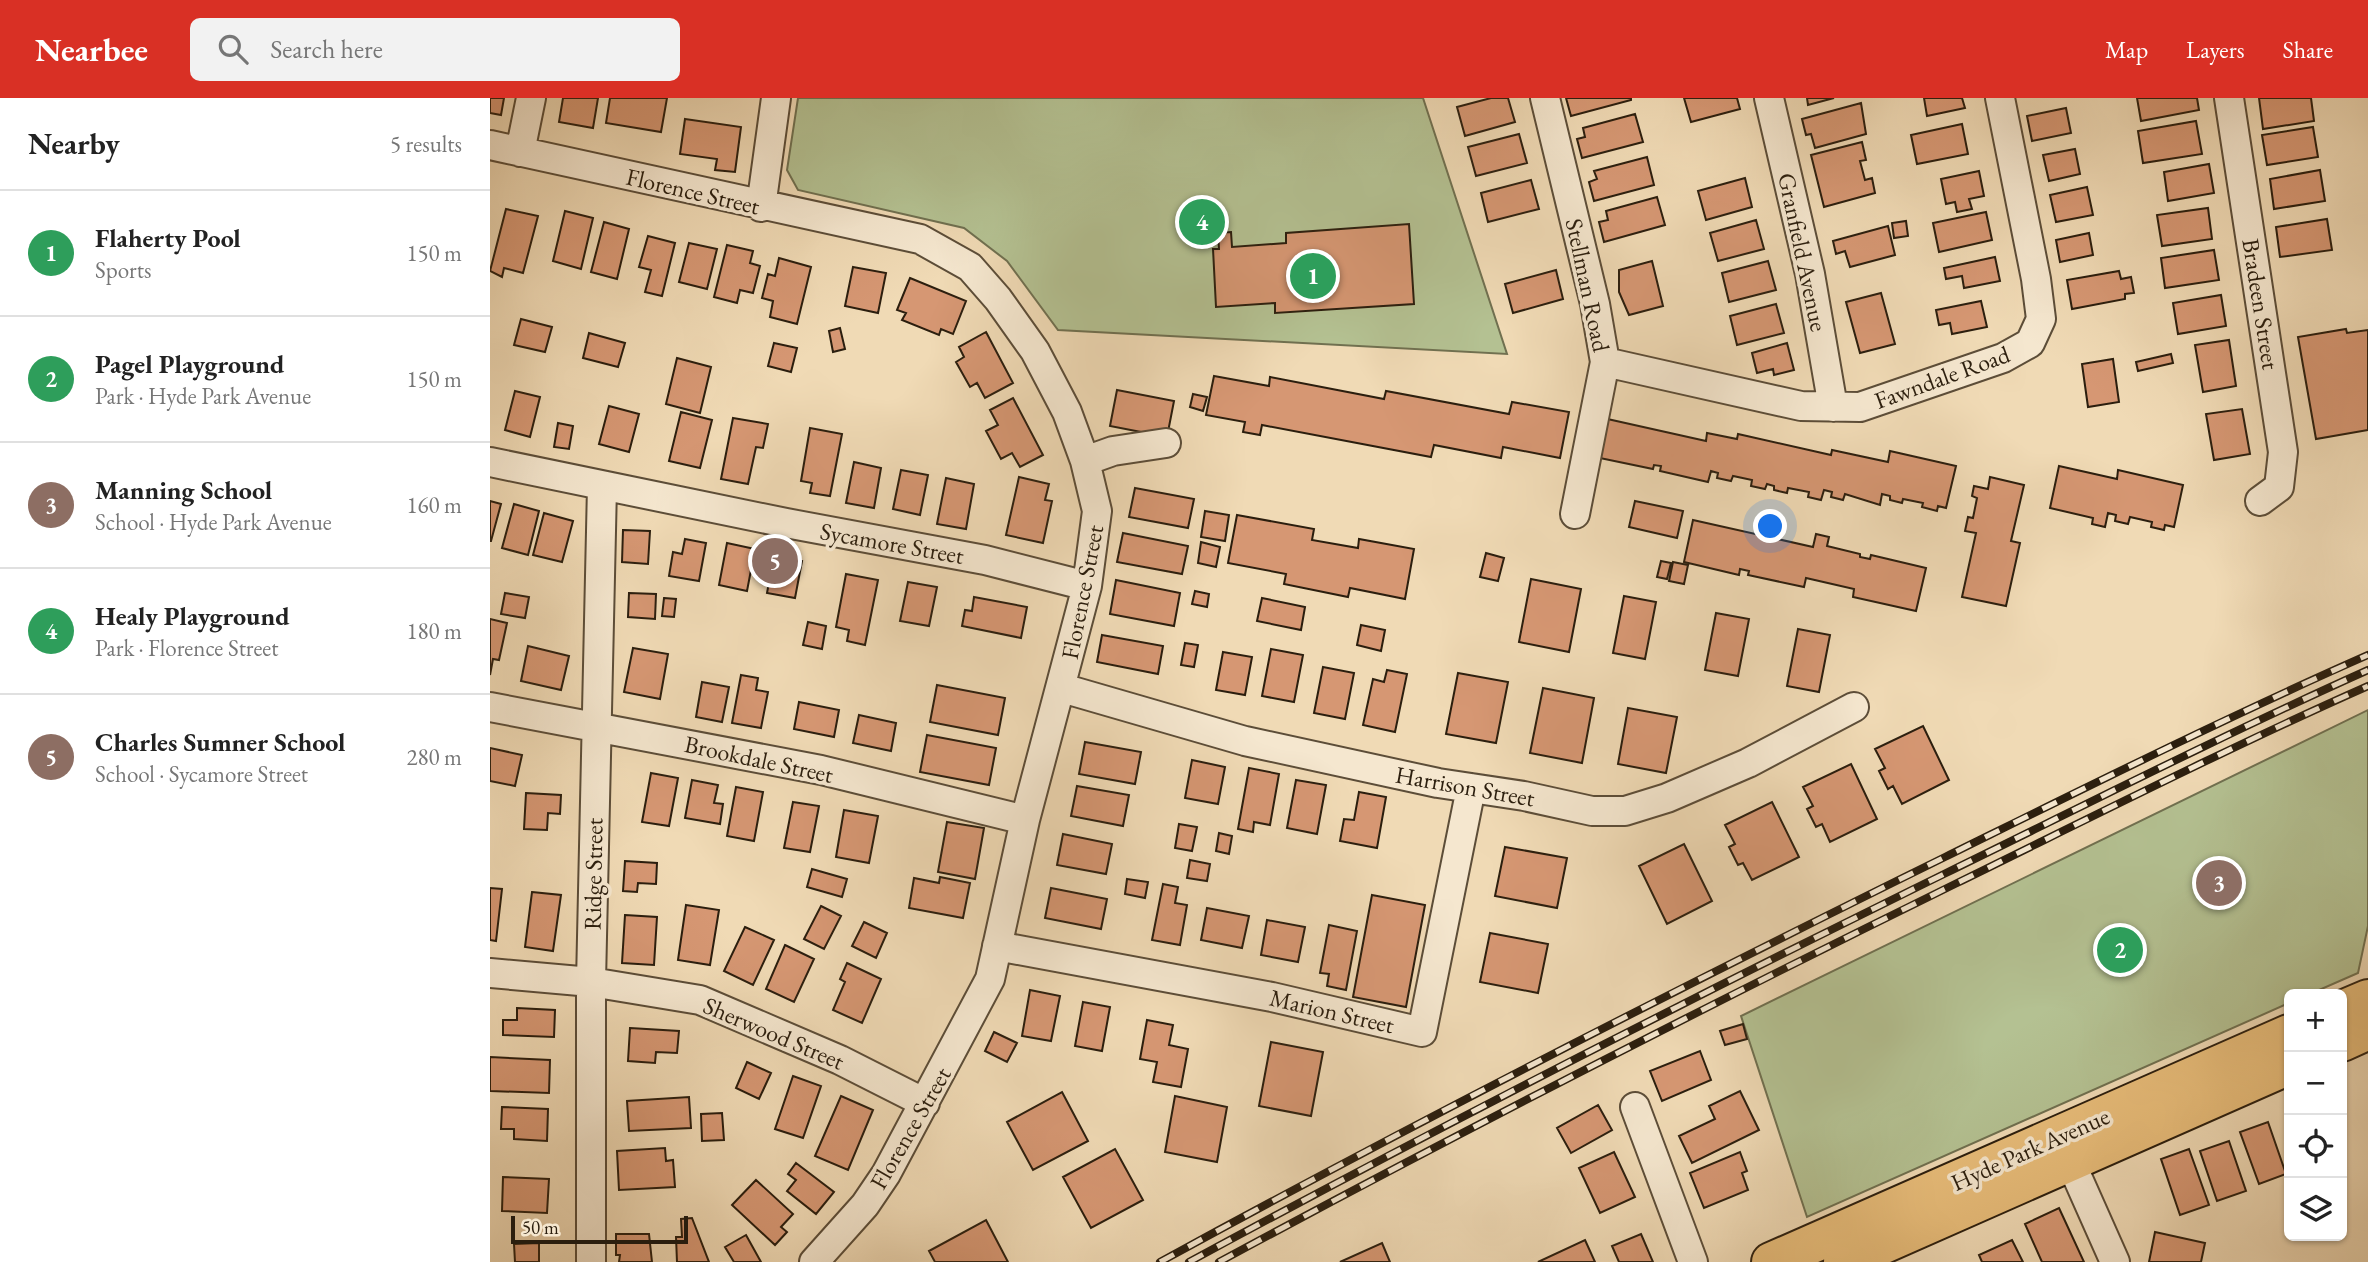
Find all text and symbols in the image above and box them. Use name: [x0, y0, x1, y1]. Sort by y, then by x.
search box: [190, 18, 680, 81]
text: Nearbee: [35, 28, 148, 71]
icon: search: [214, 30, 252, 68]
text: Search here: [270, 32, 383, 66]
text: Map: [2105, 34, 2148, 65]
text: Layers: [2186, 34, 2245, 65]
text: Share: [2283, 34, 2333, 65]
text: Nearby: [28, 124, 120, 163]
text: 5 results: [390, 129, 462, 159]
street label: Florence Street: [623, 161, 763, 222]
street label: Granfield Avenue: [1771, 170, 1835, 334]
pin: 4: [1179, 196, 1225, 248]
street label: Stellman Road: [1559, 215, 1617, 355]
text: Flaherty Pool: [95, 221, 241, 255]
street label: Bradeen Street: [2235, 236, 2287, 372]
text: 1: [45, 238, 57, 268]
text: 150 m: [406, 238, 462, 268]
pin: 1: [1290, 250, 1336, 302]
text: Sports: [95, 255, 151, 285]
street label: Fawndale Road: [1870, 338, 2015, 416]
text: Pagel Playground: [95, 347, 284, 381]
text: 2: [45, 364, 57, 394]
text: 150 m: [406, 364, 462, 394]
text: Park · Hyde Park Avenue: [95, 381, 311, 411]
text: Manning School: [95, 473, 272, 507]
text: 3: [45, 490, 57, 520]
text: 160 m: [406, 490, 462, 520]
text: School · Hyde Park Avenue: [95, 507, 332, 537]
your location: [1753, 509, 1787, 543]
street label: Sycamore Street: [818, 515, 967, 571]
street label: Florence Street: [1054, 522, 1110, 662]
pin: 5: [752, 535, 798, 587]
text: Healy Playground: [95, 599, 290, 633]
text: 4: [45, 616, 57, 646]
text: 180 m: [406, 616, 462, 646]
text: Park · Florence Street: [95, 633, 278, 663]
text: Charles Sumner School: [95, 725, 345, 759]
street label: Brookdale Street: [682, 728, 837, 790]
text: 5: [45, 742, 57, 772]
text: 280 m: [406, 742, 462, 772]
text: School · Sycamore Street: [95, 759, 308, 789]
street label: Harrison Street: [1393, 759, 1537, 814]
street label: Ridge Street: [577, 817, 609, 930]
pin: 3: [2196, 857, 2242, 909]
pin: 2: [2097, 924, 2143, 976]
street label: Marion Street: [1267, 982, 1398, 1040]
street label: Sherwood Street: [699, 989, 850, 1077]
map controls: [2284, 989, 2347, 1241]
button: +: [2284, 989, 2347, 1052]
button: −: [2284, 1052, 2347, 1115]
street label: Florence Street: [863, 1061, 958, 1195]
street label: Hyde Park Avenue: [1946, 1100, 2114, 1198]
button: locate: [2284, 1115, 2347, 1178]
button: layers: [2284, 1178, 2347, 1241]
scale bar: [511, 1213, 688, 1245]
text: 50 m: [522, 1215, 559, 1240]

